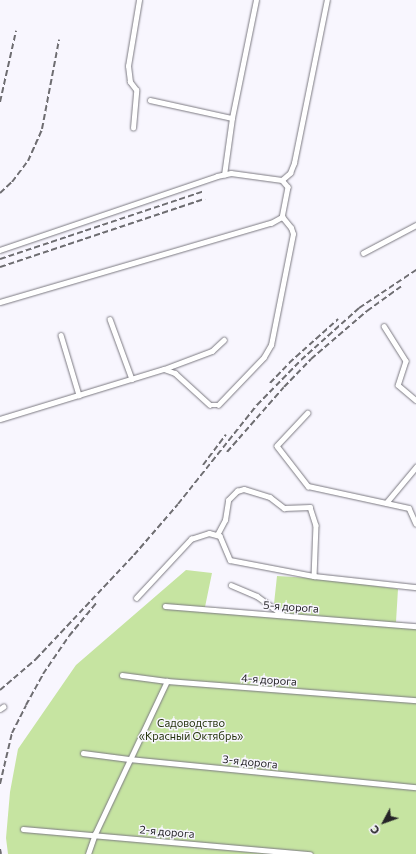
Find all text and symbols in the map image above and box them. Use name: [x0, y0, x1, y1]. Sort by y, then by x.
street label: 5-я дорога: [263, 598, 319, 616]
street label: 4-я дорога: [241, 671, 297, 689]
park label: Садоводство «Красный Октябрь»: [139, 717, 243, 743]
street label: 3-я дорога: [222, 753, 278, 771]
north arrow: [364, 802, 404, 842]
street label: 2-я дорога: [139, 823, 195, 841]
text: С: [367, 823, 382, 837]

